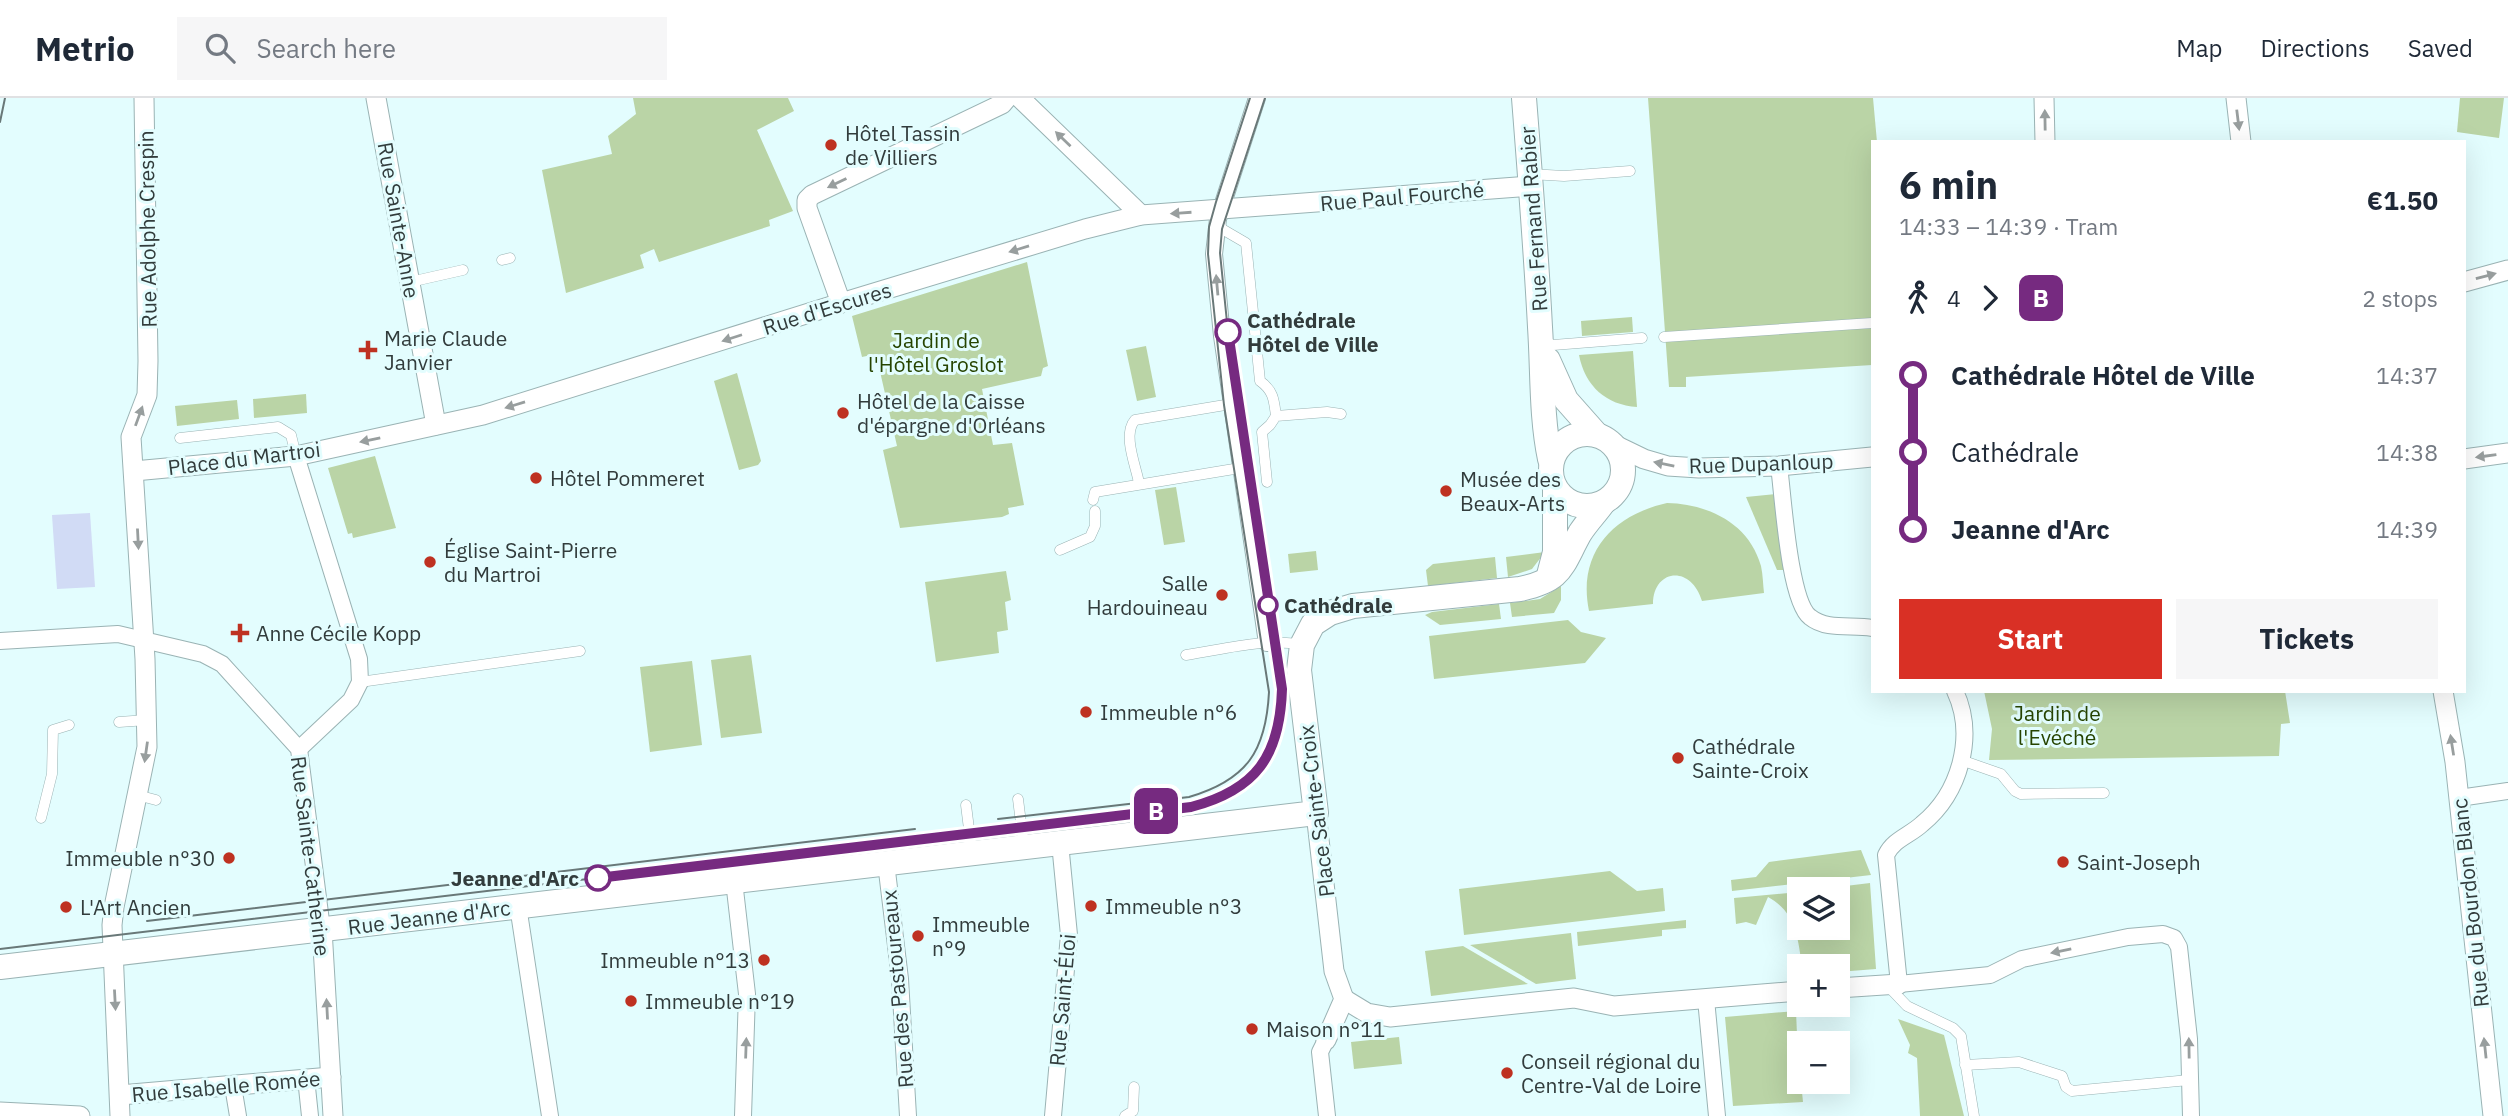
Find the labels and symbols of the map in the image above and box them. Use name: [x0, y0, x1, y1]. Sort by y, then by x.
one-way arrow: [2039, 109, 2051, 131]
one-way arrow: [2233, 109, 2244, 131]
place label: Hôtel Tassin de Villiers: [845, 119, 960, 171]
street label: Rue Fernand Rabier: [1513, 125, 1553, 313]
street label: Rue Adolphe Crespin: [131, 130, 163, 328]
one-way arrow: [1055, 131, 1072, 147]
marker: Hôtel Tassin de Villiers: [823, 137, 839, 153]
street label: Rue Sainte-Anne: [371, 140, 427, 300]
street label: Rue Paul Fourché: [1319, 175, 1485, 217]
one-way arrow: [827, 177, 847, 189]
one-way arrow: [1170, 207, 1192, 218]
one-way arrow: [1009, 244, 1030, 254]
one-way arrow: [2475, 270, 2497, 281]
one-way arrow: [1211, 273, 1222, 295]
street label: Rue d'Escures: [759, 275, 895, 341]
place label: Cathédrale Hôtel de Ville: [1247, 306, 1379, 358]
marker: Cathédrale Hôtel de Ville: [1215, 319, 1241, 345]
place label: Marie Claude Janvier: [384, 324, 507, 376]
park label: Jardin de l'Hôtel Groslot: [868, 326, 1004, 378]
one-way arrow: [721, 333, 742, 343]
marker: Marie Claude Janvier: [358, 340, 378, 360]
place label: Hôtel de la Caisse d'épargne d'Orléans: [857, 387, 1046, 439]
one-way arrow: [504, 401, 525, 411]
one-way arrow: [134, 405, 145, 426]
marker: Hôtel de la Caisse d'épargne d'Orléans: [835, 405, 851, 421]
one-way arrow: [359, 434, 381, 445]
street label: Place du Martroi: [166, 435, 322, 481]
street label: Rue Dupanloup: [1688, 446, 1834, 480]
one-way arrow: [2475, 451, 2497, 462]
one-way arrow: [1653, 458, 1675, 469]
place label: Hôtel Pommeret: [550, 464, 705, 492]
place label: Musée des Beaux-Arts: [1460, 465, 1565, 517]
marker: Hôtel Pommeret: [528, 470, 544, 486]
marker: Musée des Beaux-Arts: [1438, 483, 1454, 499]
one-way arrow: [133, 528, 144, 550]
place label: Église Saint-Pierre du Martroi: [444, 536, 617, 588]
marker: Église Saint-Pierre du Martroi: [422, 554, 438, 570]
place label: Salle Hardouineau: [1087, 569, 1208, 621]
marker: Salle Hardouineau: [1214, 587, 1230, 603]
place label: Cathédrale: [1284, 591, 1393, 619]
marker: Cathédrale: [1258, 595, 1278, 615]
place label: Anne Cécile Kopp: [256, 619, 421, 647]
marker: Anne Cécile Kopp: [230, 623, 250, 643]
place label: Immeuble n°6: [1100, 698, 1237, 726]
park label: Jardin de l'Evéché: [2013, 699, 2101, 751]
marker: Immeuble n°6: [1078, 704, 1094, 720]
street label: Place Sainte-Croix: [1292, 723, 1340, 899]
place label: Cathédrale Sainte-Croix: [1692, 732, 1809, 784]
one-way arrow: [2446, 733, 2457, 755]
one-way arrow: [140, 741, 151, 763]
marker: Cathédrale Sainte-Croix: [1670, 750, 1686, 766]
street label: Rue Sainte-Catherine: [285, 754, 337, 958]
line badge: B: [1133, 788, 1179, 834]
street label: Rue du Bourdon Blanc: [2445, 797, 2495, 1009]
place label: Immeuble n°30: [65, 844, 215, 872]
place label: Saint-Joseph: [2077, 848, 2201, 876]
marker: Immeuble n°30: [221, 850, 237, 866]
marker: Saint-Joseph: [2055, 854, 2071, 870]
place label: Jeanne d'Arc: [451, 864, 579, 892]
marker: Jeanne d'Arc: [585, 865, 611, 891]
street label: Rue des Pastoureaux: [874, 889, 920, 1089]
place label: Immeuble n°3: [1105, 892, 1242, 920]
place label: L'Art Ancien: [80, 893, 191, 921]
street label: Rue Jeanne d'Arc: [346, 893, 512, 941]
marker: Immeuble n°3: [1083, 898, 1099, 914]
marker: L'Art Ancien: [58, 899, 74, 915]
place label: Immeuble n°9: [932, 910, 1030, 962]
marker: Immeuble n°9: [910, 928, 926, 944]
street label: Rue Saint-Éloi: [1042, 933, 1082, 1067]
one-way arrow: [2050, 945, 2072, 956]
place label: Immeuble n°13: [600, 946, 750, 974]
marker: Immeuble n°13: [756, 952, 772, 968]
place label: Immeuble n°19: [645, 987, 795, 1015]
one-way arrow: [110, 990, 121, 1012]
marker: Immeuble n°19: [623, 993, 639, 1009]
one-way arrow: [321, 997, 332, 1019]
place label: Maison n°11: [1266, 1015, 1385, 1043]
marker: Maison n°11: [1244, 1021, 1260, 1037]
one-way arrow: [740, 1037, 751, 1059]
one-way arrow: [2183, 1037, 2195, 1059]
one-way arrow: [2480, 1037, 2491, 1059]
place label: Conseil régional du Centre-Val de Loire: [1521, 1047, 1701, 1099]
street label: Rue Isabelle Romée: [130, 1064, 322, 1108]
marker: Conseil régional du Centre-Val de Loire: [1499, 1065, 1515, 1081]

